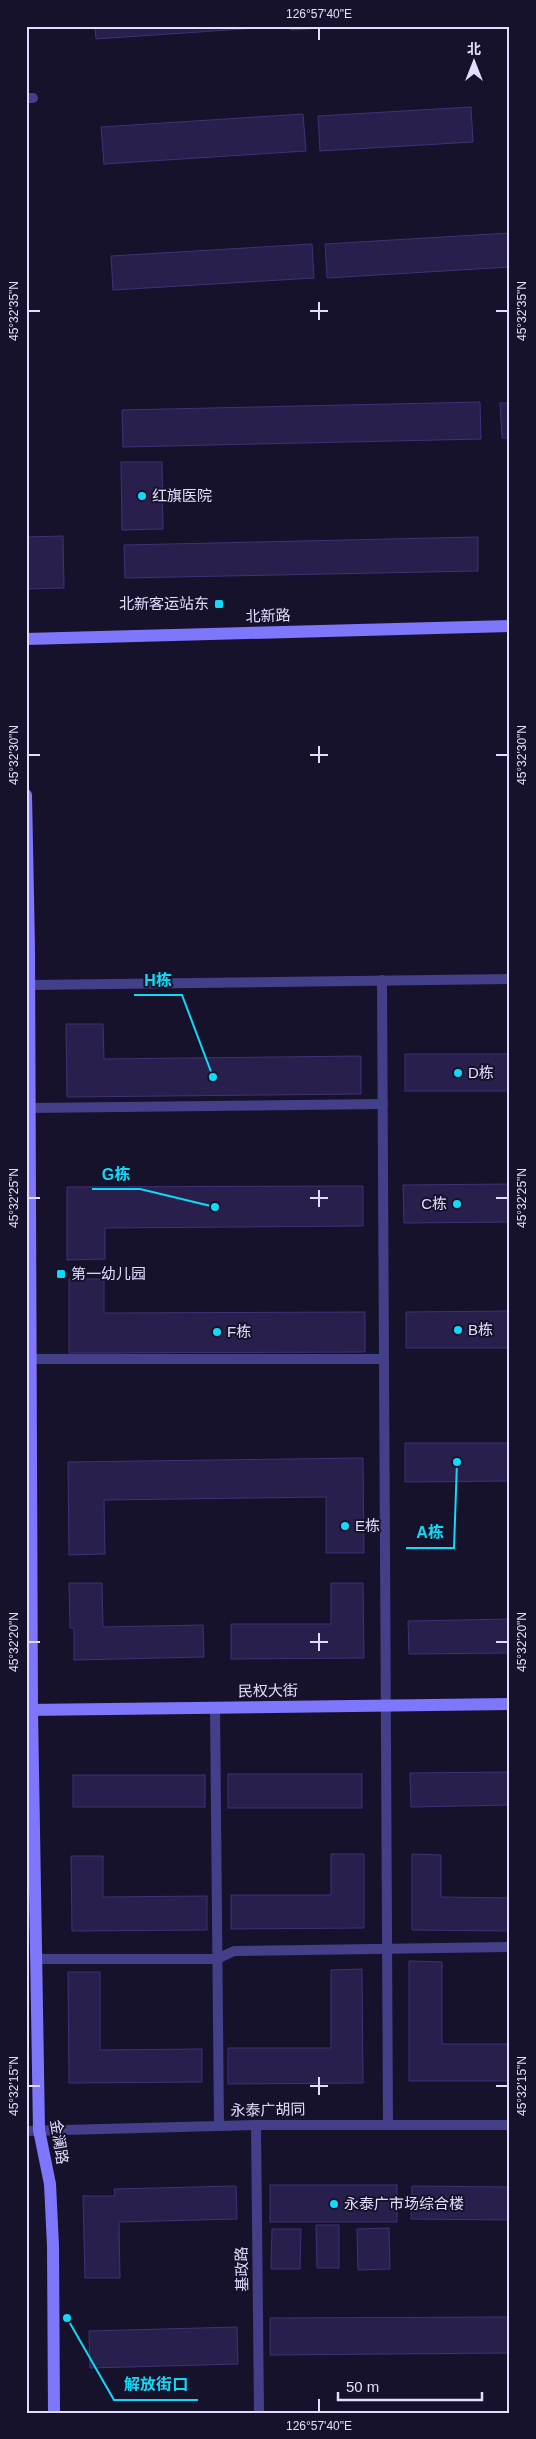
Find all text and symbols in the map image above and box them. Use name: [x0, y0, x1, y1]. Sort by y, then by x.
text: 126°57'40"E: [286, 7, 352, 21]
north arrow: [448, 38, 498, 88]
text: 北: [467, 41, 481, 57]
text: 45°32'35"N: [7, 281, 21, 341]
text: 45°32'35"N: [515, 281, 529, 341]
place label: 红旗医院: [152, 487, 212, 504]
marker: 红旗医院: [136, 490, 148, 502]
place label: 北新客运站东: [119, 595, 209, 612]
marker: 北新客运站东: [213, 598, 225, 610]
street label: 北新路: [245, 606, 291, 625]
text: 45°32'30"N: [7, 725, 21, 785]
text: 45°32'30"N: [515, 725, 529, 785]
callout: H栋: [134, 964, 182, 995]
text: H栋: [144, 971, 172, 989]
place label: D栋: [468, 1064, 494, 1081]
marker: D栋: [452, 1067, 464, 1079]
callout: G栋: [92, 1158, 140, 1189]
text: G栋: [102, 1165, 130, 1183]
text: 45°32'25"N: [7, 1168, 21, 1228]
text: 45°32'25"N: [515, 1168, 529, 1228]
place label: C栋: [421, 1195, 447, 1212]
marker: C栋: [451, 1198, 463, 1210]
place label: 第一幼儿园: [71, 1265, 146, 1282]
marker: 第一幼儿园: [55, 1268, 67, 1280]
place label: B栋: [468, 1321, 493, 1338]
place label: F栋: [227, 1323, 251, 1340]
marker: B栋: [452, 1324, 464, 1336]
marker: F栋: [211, 1326, 223, 1338]
place label: E栋: [355, 1517, 380, 1534]
callout: A栋: [406, 1517, 454, 1548]
marker: E栋: [339, 1520, 351, 1532]
text: A栋: [416, 1523, 444, 1541]
text: 45°32'20"N: [7, 1612, 21, 1672]
text: 45°32'20"N: [515, 1612, 529, 1672]
street label: 民权大街: [238, 1681, 298, 1700]
text: 45°32'15"N: [7, 2056, 21, 2116]
text: 45°32'15"N: [515, 2056, 529, 2116]
street label: 永泰广胡同: [230, 2100, 306, 2119]
street label: 金澜路: [48, 2118, 71, 2165]
place label: 永泰广市场综合楼: [344, 2195, 464, 2212]
marker: 永泰广市场综合楼: [328, 2198, 340, 2210]
street label: 基政路: [233, 2246, 250, 2292]
callout: 解放街口: [114, 2369, 198, 2400]
scale bar: [338, 2369, 482, 2401]
text: 解放街口: [124, 2376, 188, 2393]
text: 50 m: [346, 2378, 379, 2395]
text: 126°57'40"E: [286, 2419, 352, 2433]

